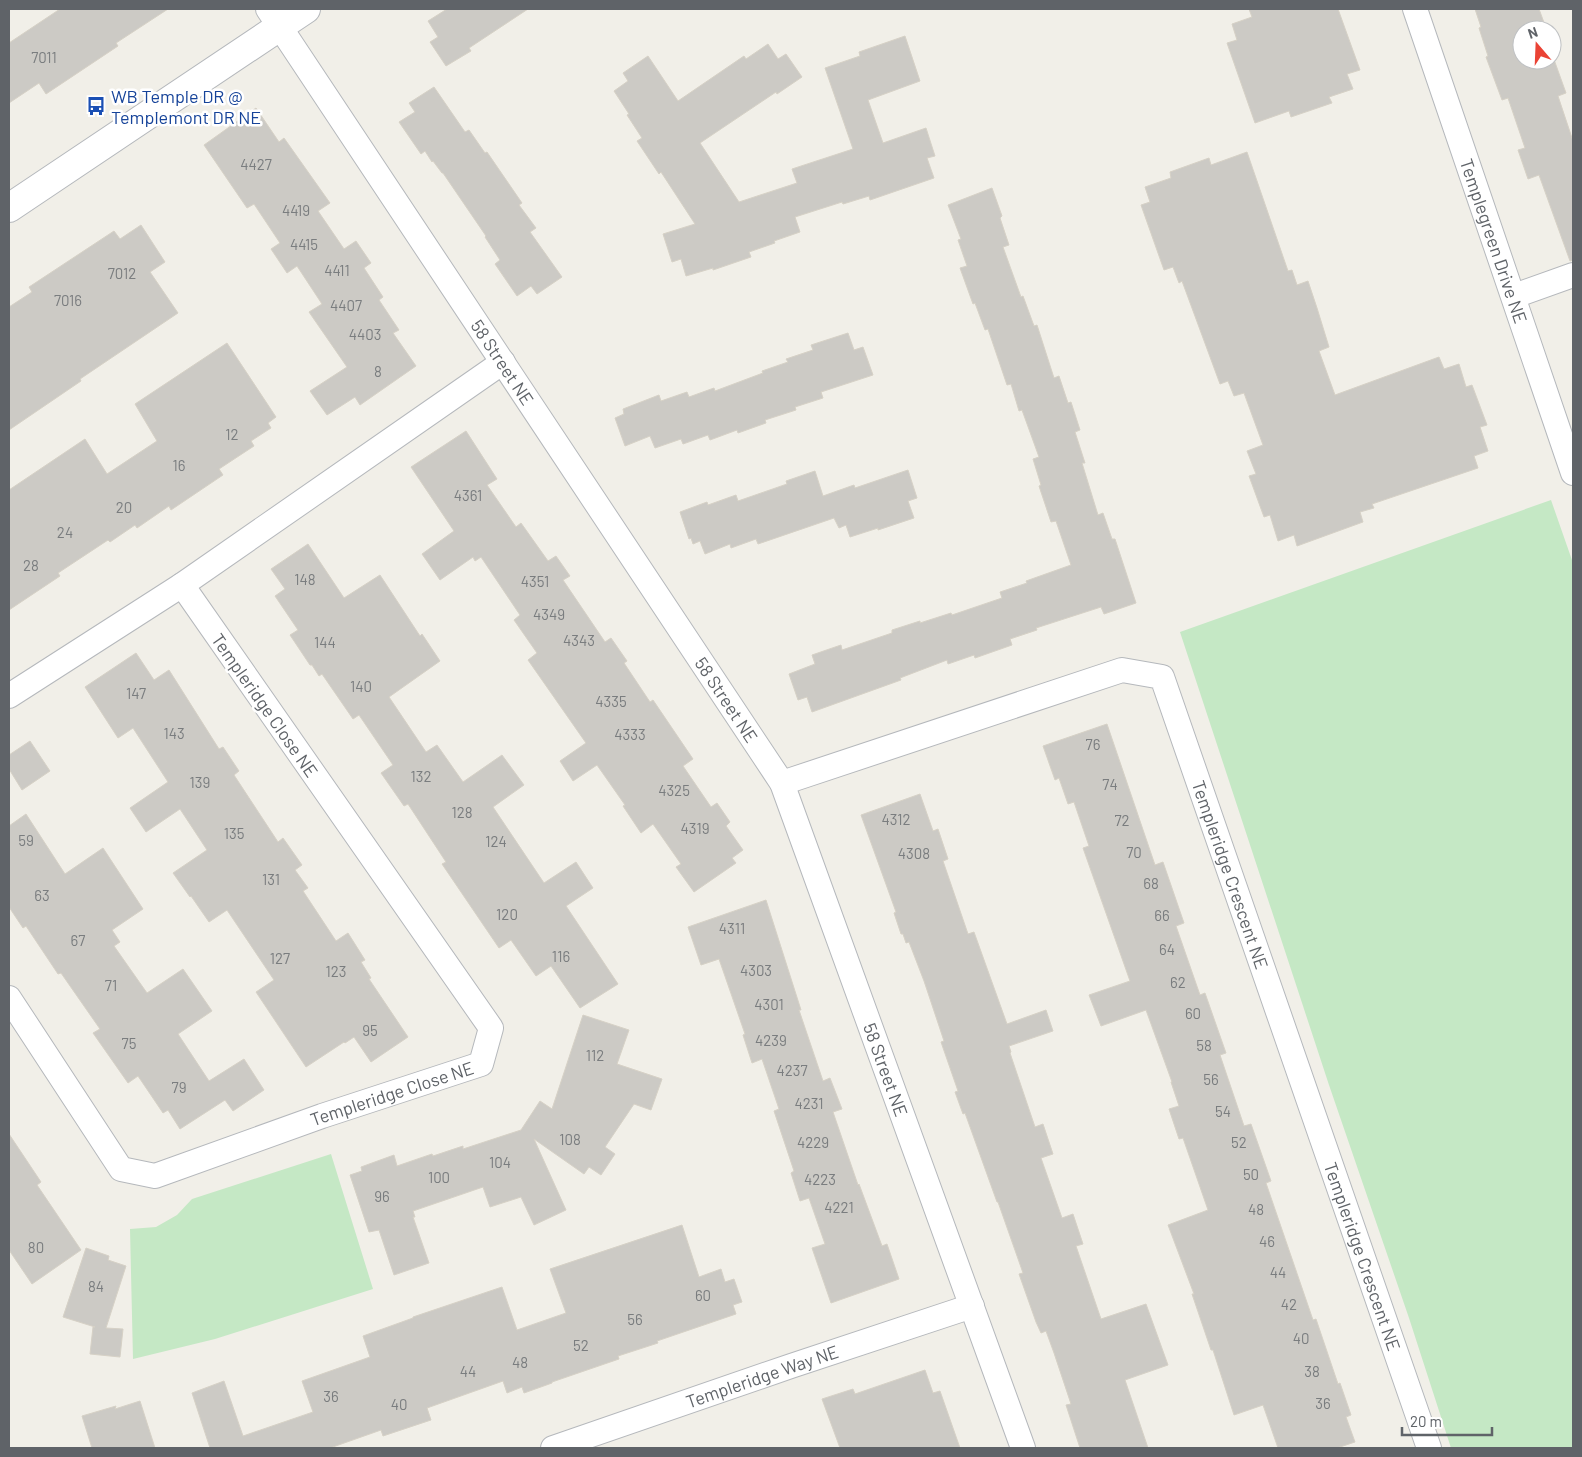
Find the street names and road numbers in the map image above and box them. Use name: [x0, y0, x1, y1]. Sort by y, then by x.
street label: Templegreen Drive NE: [1456, 156, 1532, 326]
street label: 58 Street NE: [466, 315, 539, 409]
street label: Templeridge Close NE: [207, 629, 323, 781]
street label: 58 Street NE: [690, 653, 763, 746]
street label: Templeridge Crescent NE: [1188, 777, 1273, 972]
street label: 58 Street NE: [859, 1020, 913, 1119]
street label: Templeridge Close NE: [307, 1056, 476, 1130]
street label: Templeridge Crescent NE: [1320, 1159, 1405, 1354]
street label: Templeridge Way NE: [683, 1340, 841, 1412]

